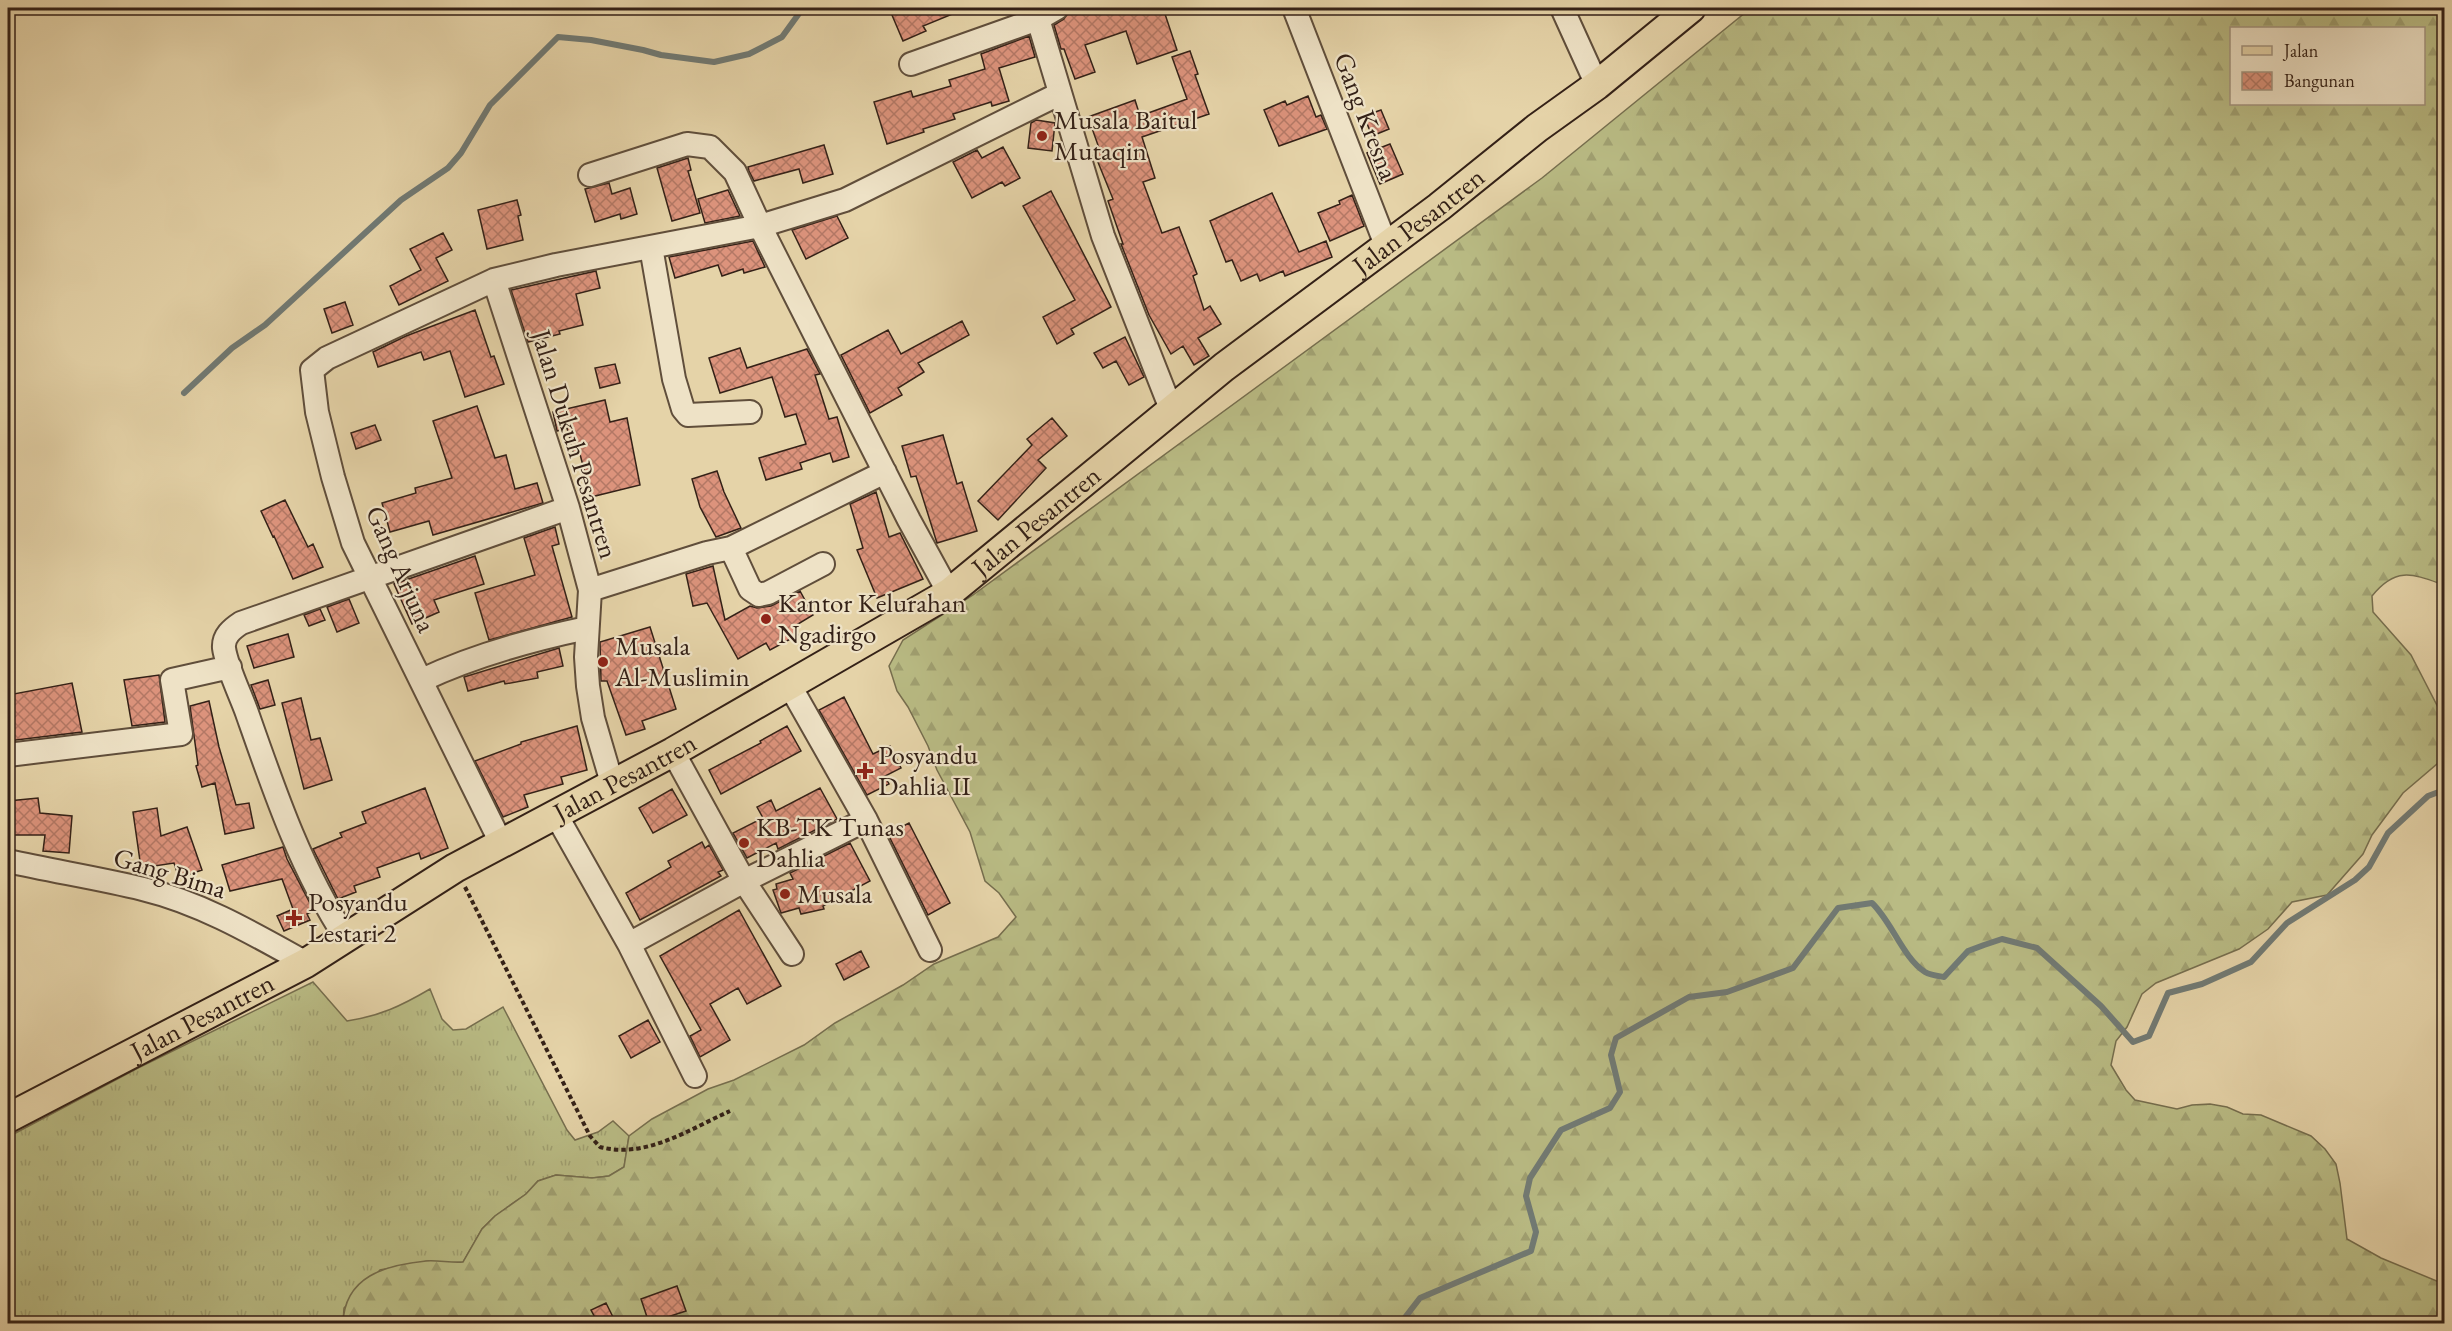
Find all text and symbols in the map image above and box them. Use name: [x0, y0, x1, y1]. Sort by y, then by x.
legend: [2230, 27, 2425, 105]
text: Jalan: [2282, 39, 2319, 62]
street label: Gang Kresna: [1326, 47, 1407, 185]
text: Bangunan: [2284, 69, 2355, 92]
place label: Musala Baitul Mutaqin: [1054, 102, 1197, 168]
marker: Musala Baitul Mutaqin: [1035, 129, 1049, 143]
street label: Jalan Pesantren: [1344, 159, 1491, 284]
street label: Jalan Dukuh Pesantren: [523, 323, 627, 563]
street label: Jalan Pesantren: [963, 458, 1108, 586]
street label: Gang Arjuna: [358, 500, 445, 638]
place label: Kantor Kelurahan Ngadirgo: [778, 585, 966, 651]
marker: Kantor Kelurahan Ngadirgo: [759, 612, 773, 626]
place label: Musala Al-Muslimin: [614, 628, 750, 694]
marker: Musala Al-Muslimin: [596, 655, 610, 669]
street label: Jalan Pesantren: [545, 724, 702, 830]
place label: Posyandu Dahlia II: [878, 737, 978, 803]
marker: Posyandu Dahlia II: [856, 762, 874, 780]
place label: KB-TK Tunas Dahlia: [756, 809, 904, 875]
marker: KB-TK Tunas Dahlia: [737, 836, 751, 850]
street label: Gang Bima: [110, 839, 231, 906]
place label: Musala: [797, 876, 873, 911]
place label: Posyandu Lestari 2: [308, 884, 408, 950]
marker: Musala: [778, 887, 792, 901]
marker: Posyandu Lestari 2: [285, 909, 303, 927]
street label: Jalan Pesantren: [123, 965, 280, 1069]

